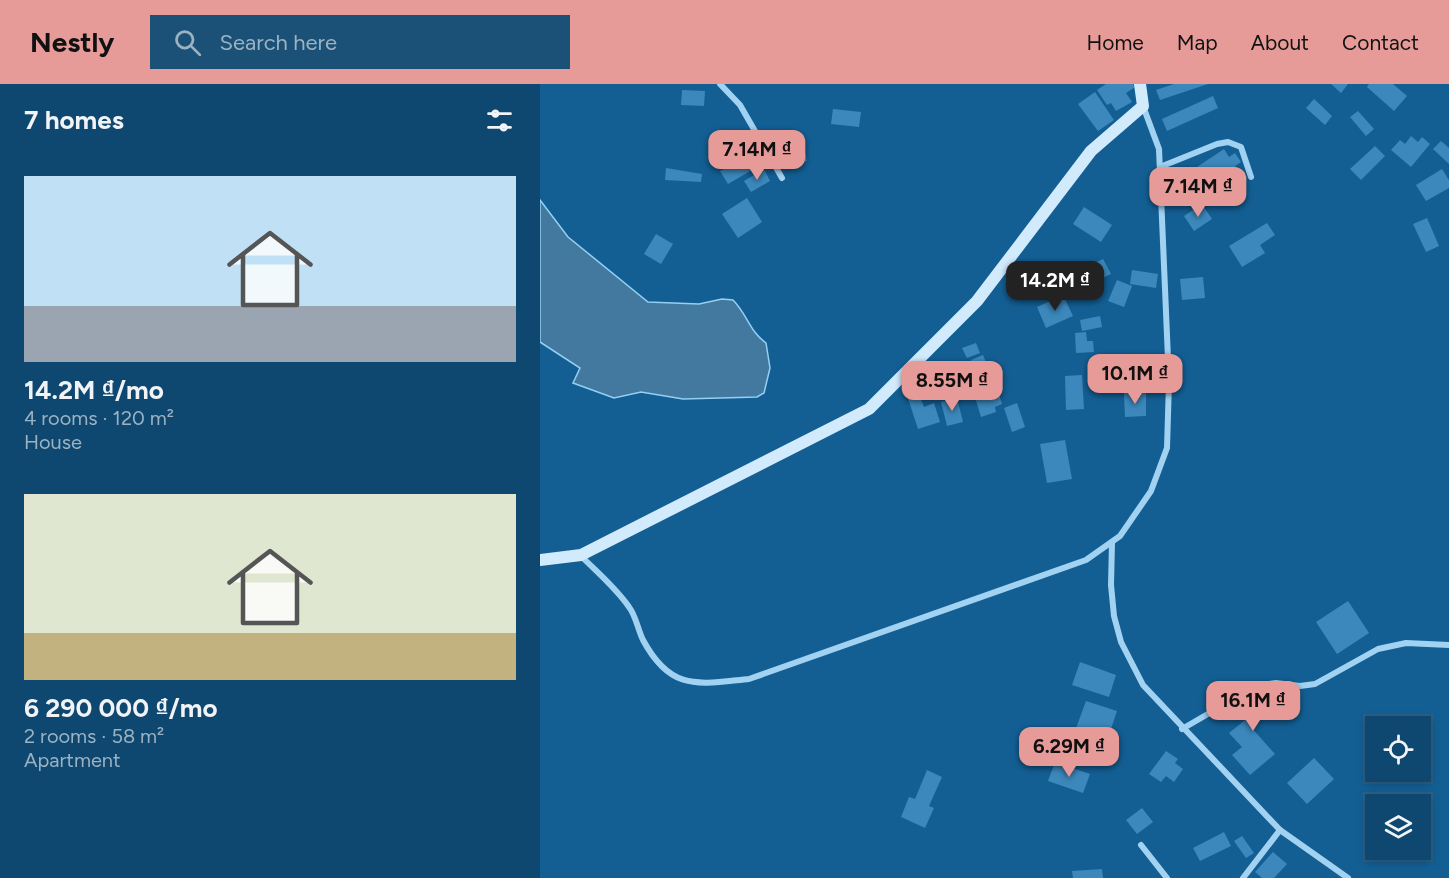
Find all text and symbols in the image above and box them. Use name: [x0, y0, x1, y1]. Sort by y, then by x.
search box: [150, 15, 570, 69]
text: Nestly: [30, 25, 114, 59]
icon: search: [171, 26, 204, 59]
text: Search here: [219, 29, 337, 56]
text: Home: [1087, 30, 1144, 55]
text: Map: [1177, 30, 1218, 55]
text: About: [1251, 30, 1309, 55]
text: Contact: [1342, 30, 1419, 55]
text: 7 homes: [24, 104, 124, 136]
icon: filters: [483, 104, 516, 137]
pin: 7.14M ₫: [702, 130, 812, 181]
text: 7.14M ₫: [722, 137, 792, 161]
pin: 7.14M ₫: [1143, 167, 1253, 218]
text: 7.14M ₫: [1163, 174, 1233, 198]
icon: home: [216, 215, 324, 323]
pin: 14.2M ₫: [1000, 261, 1110, 312]
text: 14.2M ₫: [1020, 268, 1090, 292]
pin: 10.1M ₫: [1080, 354, 1190, 405]
pin: 8.55M ₫: [897, 361, 1007, 412]
text: 10.1M ₫: [1102, 361, 1168, 385]
text: 8.55M ₫: [916, 368, 988, 392]
text: 14.2M ₫/mo: [24, 374, 164, 406]
text: 4 rooms · 120 m²: [24, 406, 174, 430]
text: House: [24, 430, 82, 454]
icon: home: [216, 533, 324, 641]
pin: 16.1M ₫: [1198, 681, 1308, 732]
text: 16.1M ₫: [1220, 688, 1286, 712]
text: 6 290 000 ₫/mo: [24, 692, 218, 724]
map controls: [1365, 716, 1431, 860]
button: locate: [1365, 716, 1431, 782]
text: 2 rooms · 58 m²: [24, 724, 164, 748]
pin: 6.29M ₫: [1014, 727, 1124, 778]
text: 6.29M ₫: [1033, 734, 1105, 758]
text: Apartment: [24, 748, 121, 772]
button: layers: [1365, 794, 1431, 860]

